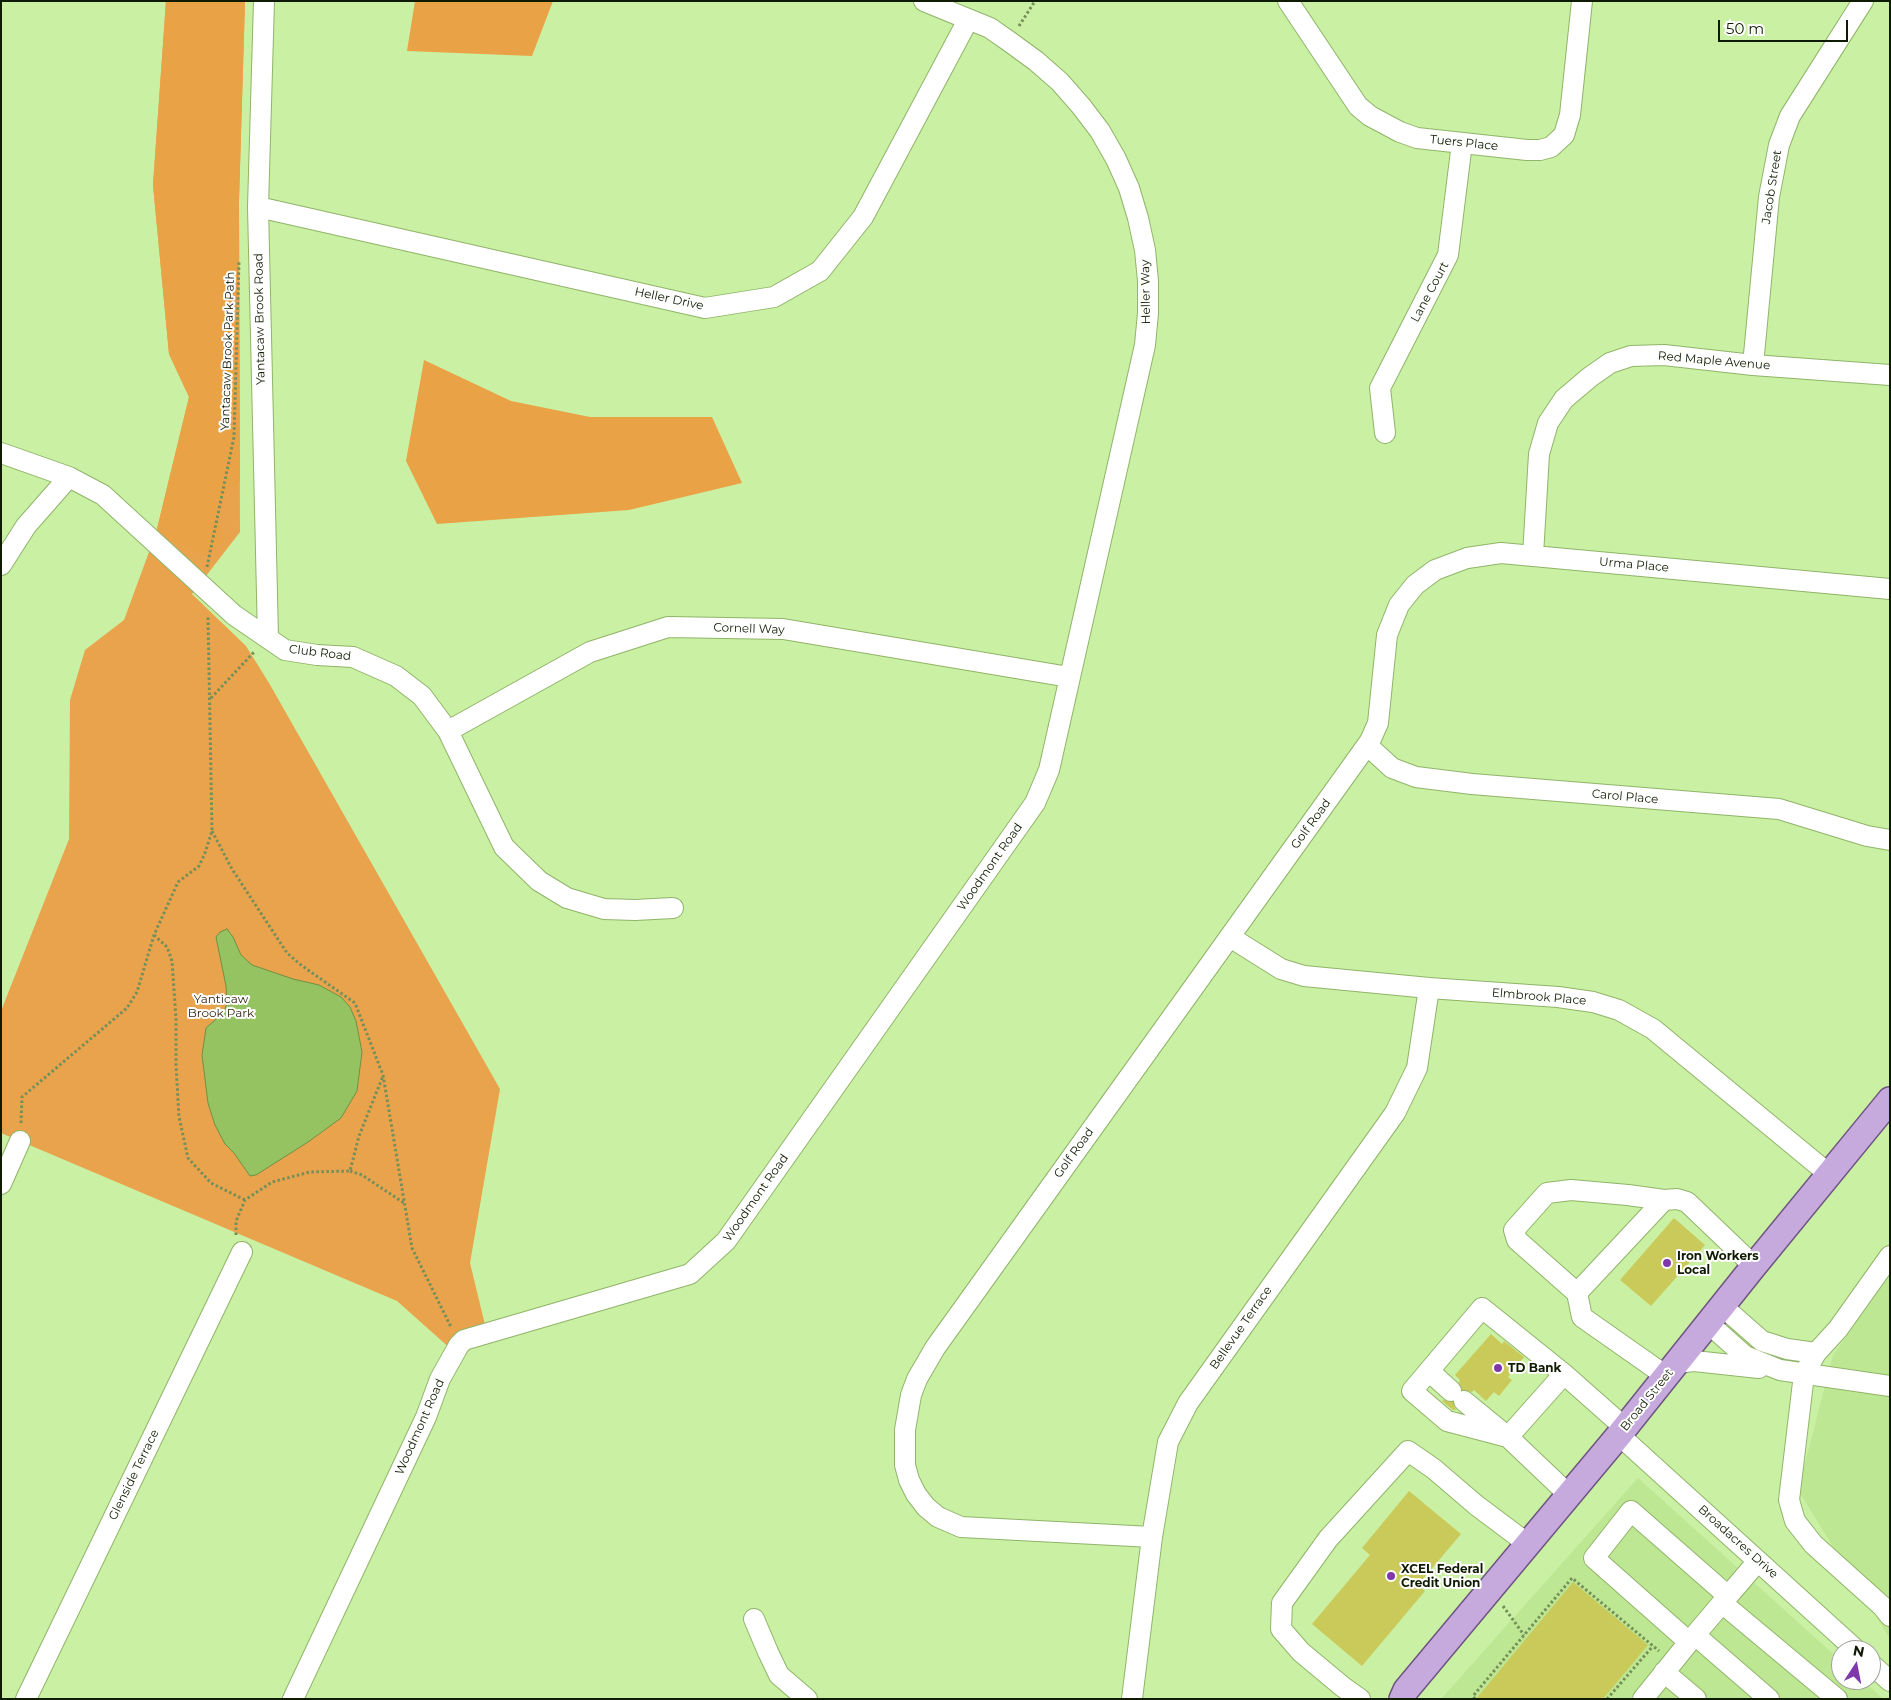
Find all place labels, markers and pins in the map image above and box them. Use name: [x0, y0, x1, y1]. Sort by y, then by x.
place label: Iron Workers Local: [1677, 1249, 1759, 1277]
marker: Iron Workers Local: [1661, 1257, 1673, 1269]
place label: TD Bank: [1508, 1361, 1561, 1375]
marker: TD Bank: [1492, 1362, 1504, 1374]
place label: XCEL Federal Credit Union: [1401, 1562, 1483, 1590]
marker: XCEL Federal Credit Union: [1385, 1570, 1397, 1582]

